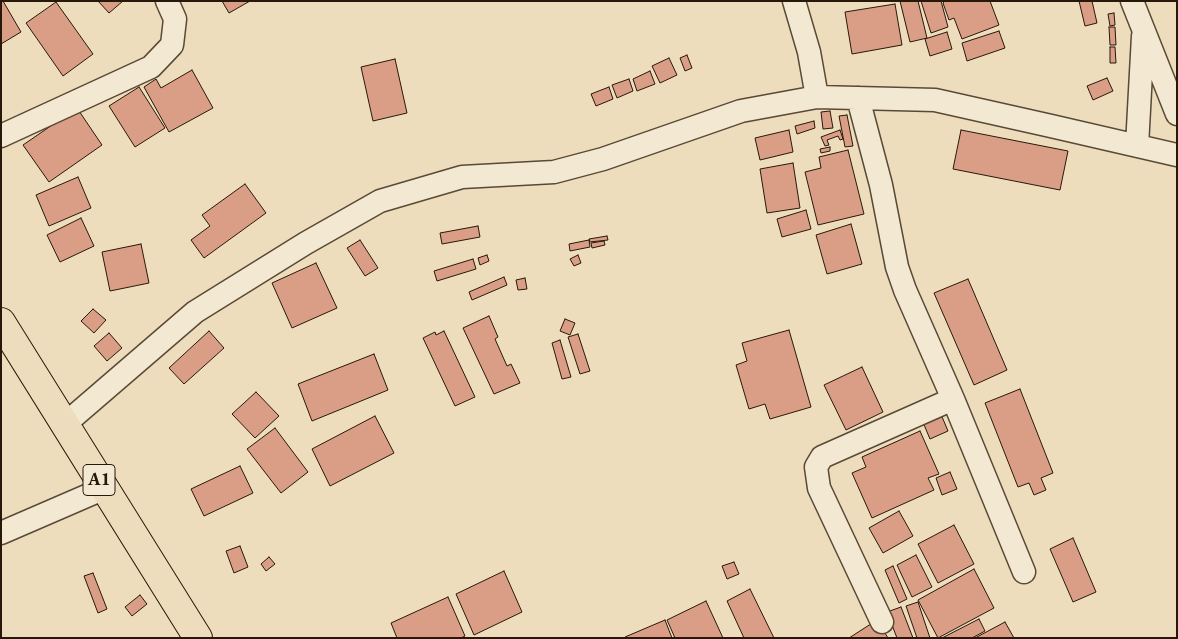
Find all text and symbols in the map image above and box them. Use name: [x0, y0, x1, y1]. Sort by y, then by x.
road number: A1: [83, 464, 115, 496]

